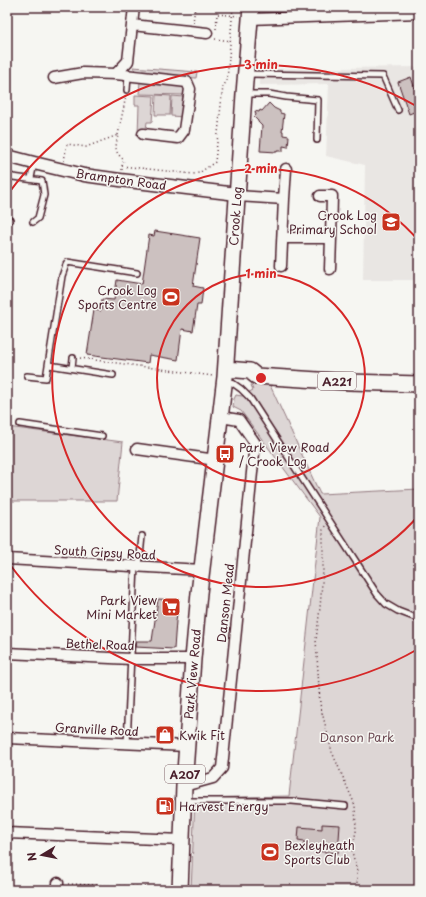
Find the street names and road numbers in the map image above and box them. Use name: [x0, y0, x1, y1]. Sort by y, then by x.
street label: Brampton Road: [74, 164, 168, 194]
street label: Crook Log: [224, 186, 246, 246]
road number: A221: [318, 372, 356, 390]
street label: South Gipsy Road: [54, 540, 156, 564]
street label: Danson Mead: [212, 562, 238, 644]
street label: Park View Road: [179, 628, 205, 720]
street label: Bethel Road: [65, 634, 135, 654]
street label: Granville Road: [55, 718, 139, 740]
road number: A207: [165, 765, 205, 783]

